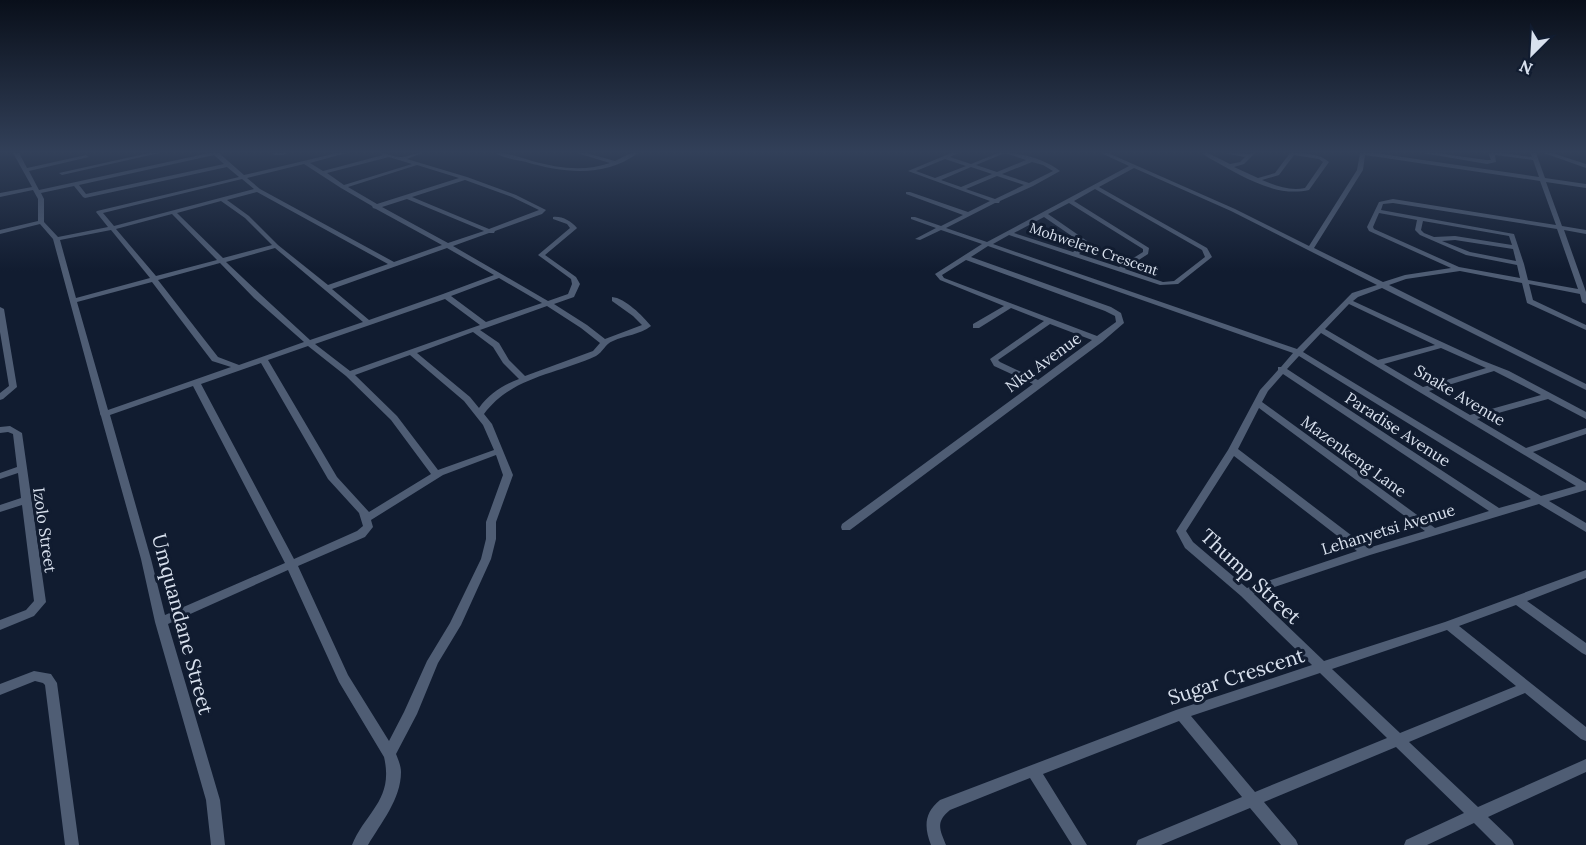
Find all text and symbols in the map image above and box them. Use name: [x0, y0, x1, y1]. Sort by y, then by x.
north arrow: [1502, 24, 1562, 84]
text: N: [1516, 56, 1536, 79]
street label: Mohwelere Crescent: [1027, 218, 1161, 280]
street label: Nku Avenue: [1001, 328, 1085, 396]
street label: Snake Avenue: [1411, 360, 1509, 430]
street label: Paradise Avenue: [1342, 388, 1455, 471]
street label: Mazenkeng Lane: [1297, 411, 1411, 501]
street label: Izolo Street: [29, 486, 61, 575]
street label: Lehanyetsi Avenue: [1319, 499, 1458, 559]
street label: Thump Street: [1195, 523, 1307, 629]
street label: Umquandane Street: [147, 531, 219, 717]
street label: Sugar Crescent: [1165, 642, 1308, 710]

